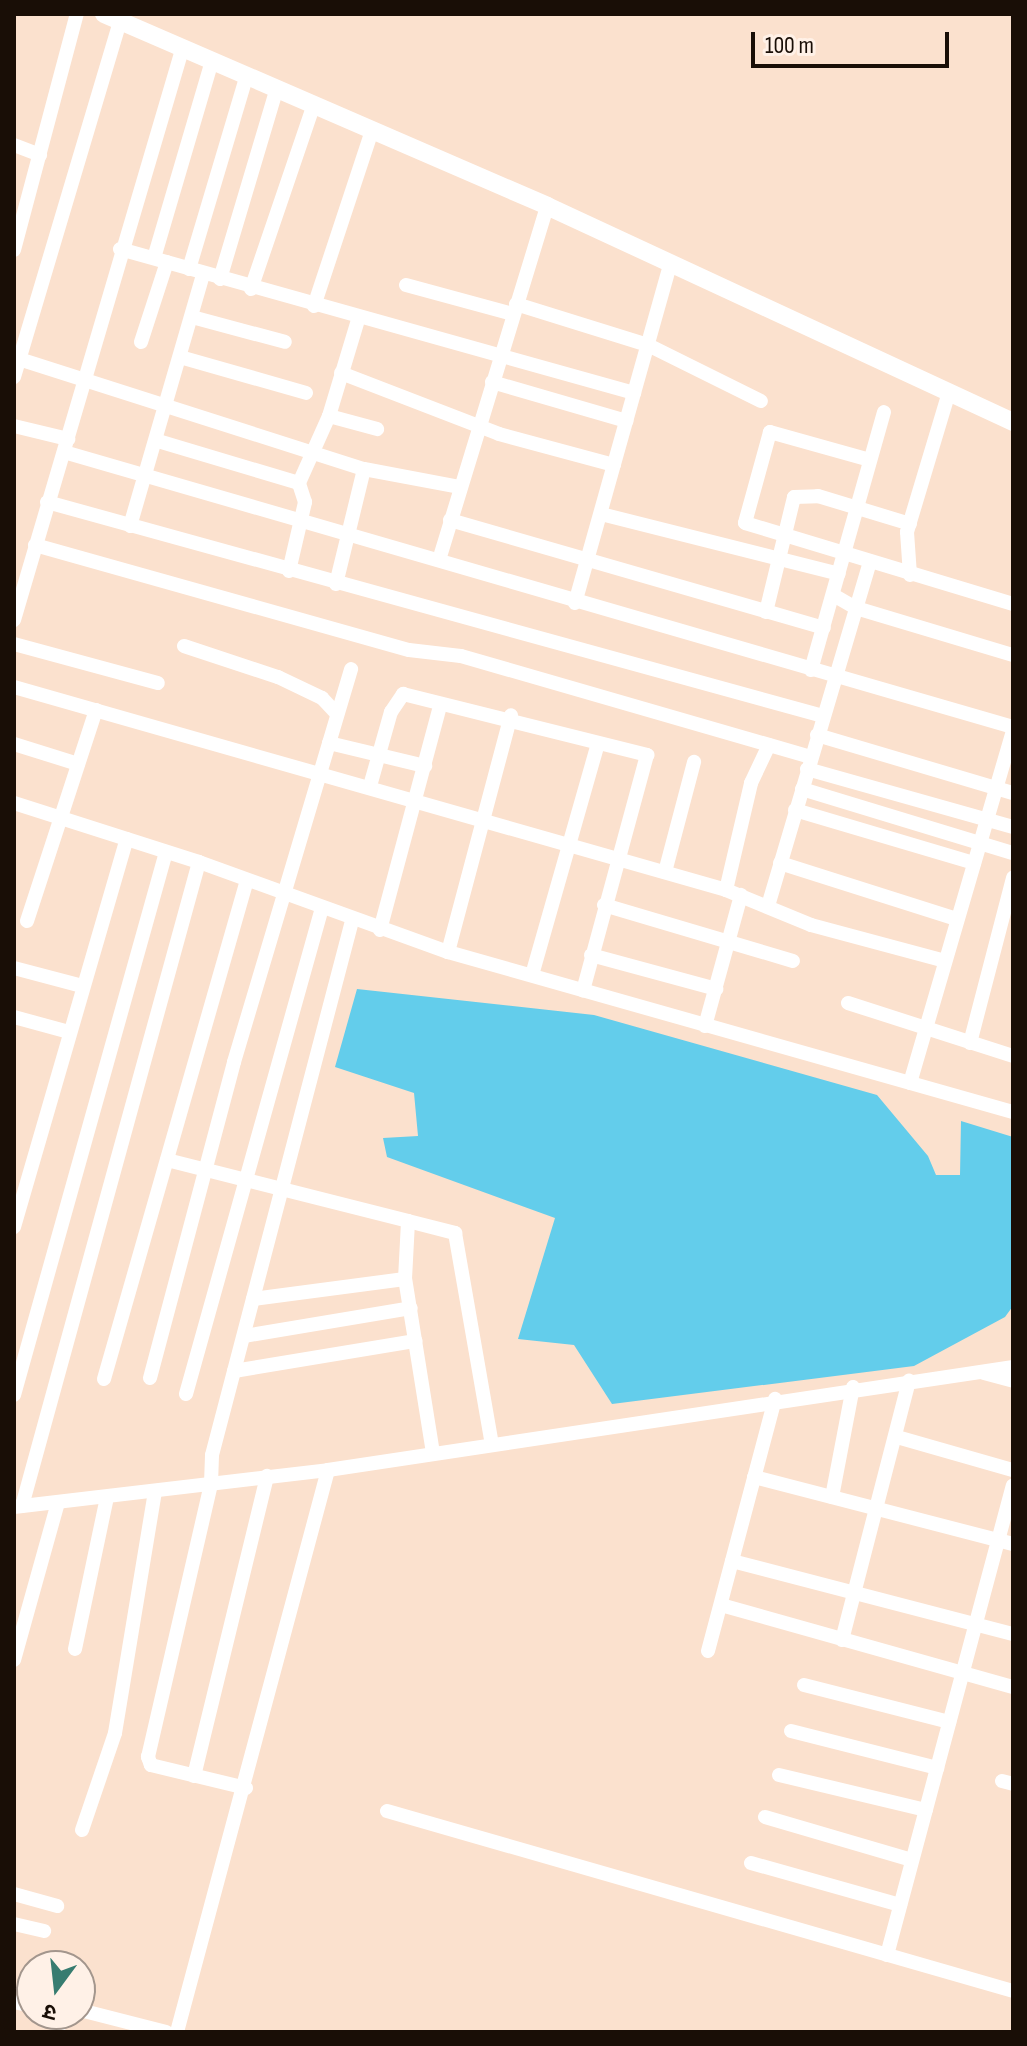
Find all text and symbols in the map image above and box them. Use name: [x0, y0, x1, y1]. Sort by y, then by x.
scale bar: [755, 16, 953, 66]
text: 100 m: [765, 31, 814, 60]
north arrow: [16, 1950, 96, 2030]
text: उ: [40, 1997, 60, 2026]

